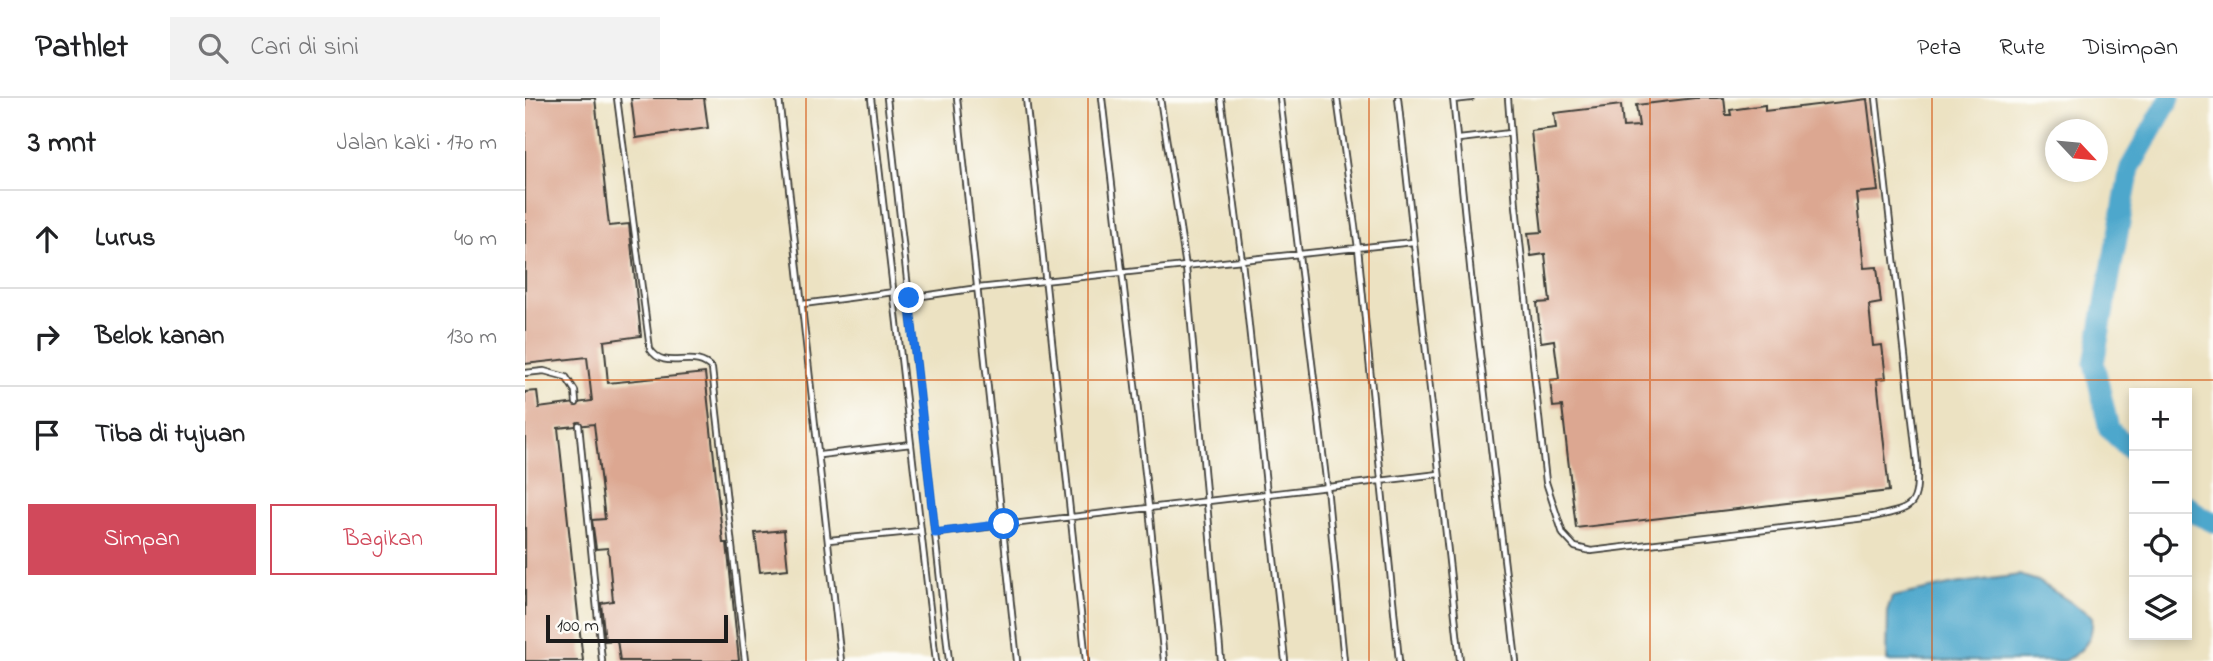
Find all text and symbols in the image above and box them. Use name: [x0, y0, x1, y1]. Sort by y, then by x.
search box: [170, 17, 660, 80]
text: Pathlet: [35, 24, 128, 72]
icon: search: [194, 29, 232, 67]
text: Cari di sini: [250, 29, 359, 67]
text: Peta: [1917, 31, 1961, 66]
text: Rute: [1999, 31, 2045, 66]
text: Disimpan: [2083, 31, 2178, 66]
north arrow: [2045, 119, 2108, 182]
text: 3 mnt: [28, 122, 96, 166]
text: Jalan kaki · 170 m: [337, 127, 497, 160]
icon: ahead: [28, 220, 66, 258]
text: Lurus: [95, 220, 156, 258]
text: 40 m: [454, 223, 497, 256]
route end: [893, 282, 924, 313]
icon: right: [28, 318, 66, 356]
text: Belok kanan: [95, 318, 224, 356]
text: 130 m: [447, 321, 497, 354]
map controls: [2129, 388, 2192, 640]
button: +: [2129, 388, 2192, 451]
icon: arrive: [28, 416, 66, 454]
text: Tiba di tujuan: [95, 416, 245, 454]
button: −: [2129, 451, 2192, 514]
button: Simpan: [28, 504, 256, 575]
button: Bagikan: [270, 504, 497, 575]
route start: [988, 508, 1019, 539]
button: locate: [2129, 514, 2192, 577]
button: layers: [2129, 577, 2192, 640]
scale bar: [546, 612, 728, 644]
text: 100 m: [557, 613, 599, 640]

